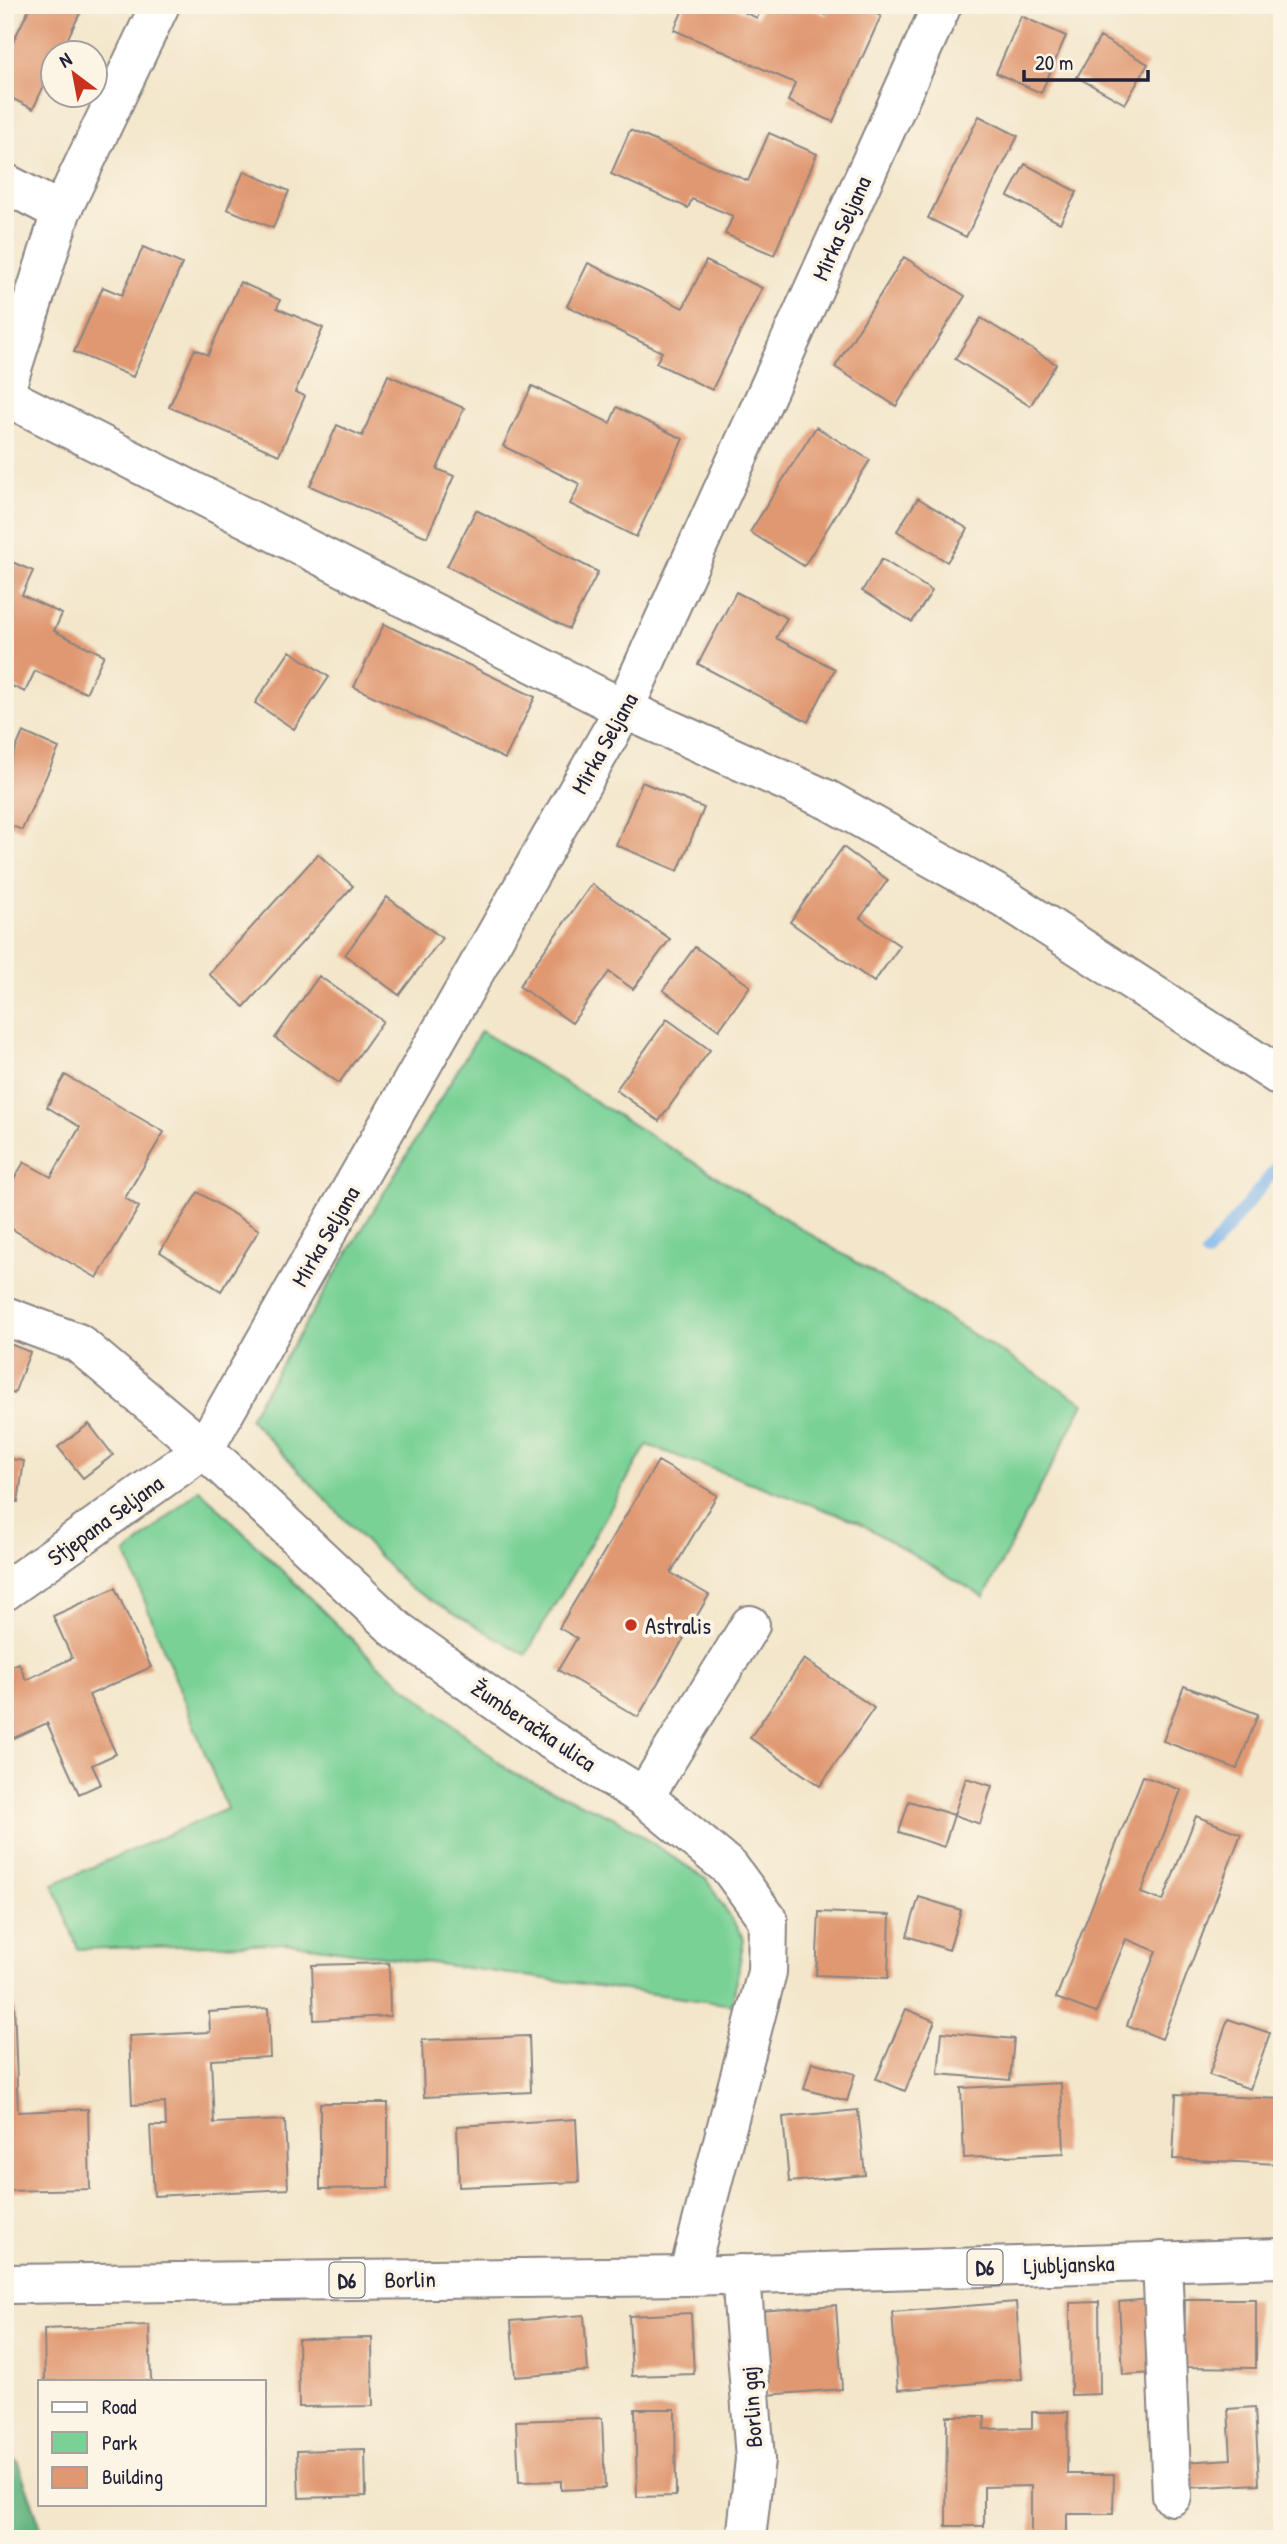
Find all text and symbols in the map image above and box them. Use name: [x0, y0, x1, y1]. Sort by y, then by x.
north arrow: [38, 38, 108, 108]
scale bar: [1024, 38, 1149, 82]
text: N: [54, 46, 76, 73]
text: 20 m: [1035, 48, 1073, 77]
street label: Mirka Seljana: [804, 171, 878, 285]
street label: Mirka Seljana: [563, 687, 645, 799]
street label: Mirka Seljana: [284, 1180, 366, 1292]
street label: Stjepana Seljana: [41, 1467, 169, 1573]
place label: Astralis: [645, 1610, 711, 1641]
marker: Astralis: [623, 1617, 639, 1633]
street label: Žumberačka ulica: [466, 1672, 602, 1778]
street label: Ljubljanska: [1023, 2247, 1115, 2281]
road number: D6: [968, 2250, 1002, 2284]
road number: D6: [330, 2262, 364, 2298]
street label: Borlin: [384, 2263, 436, 2295]
street label: Borlin gaj: [733, 2365, 769, 2449]
legend: [38, 2380, 266, 2506]
text: Road: [102, 2392, 136, 2421]
text: Park: [102, 2428, 137, 2457]
text: Building: [102, 2462, 163, 2491]

